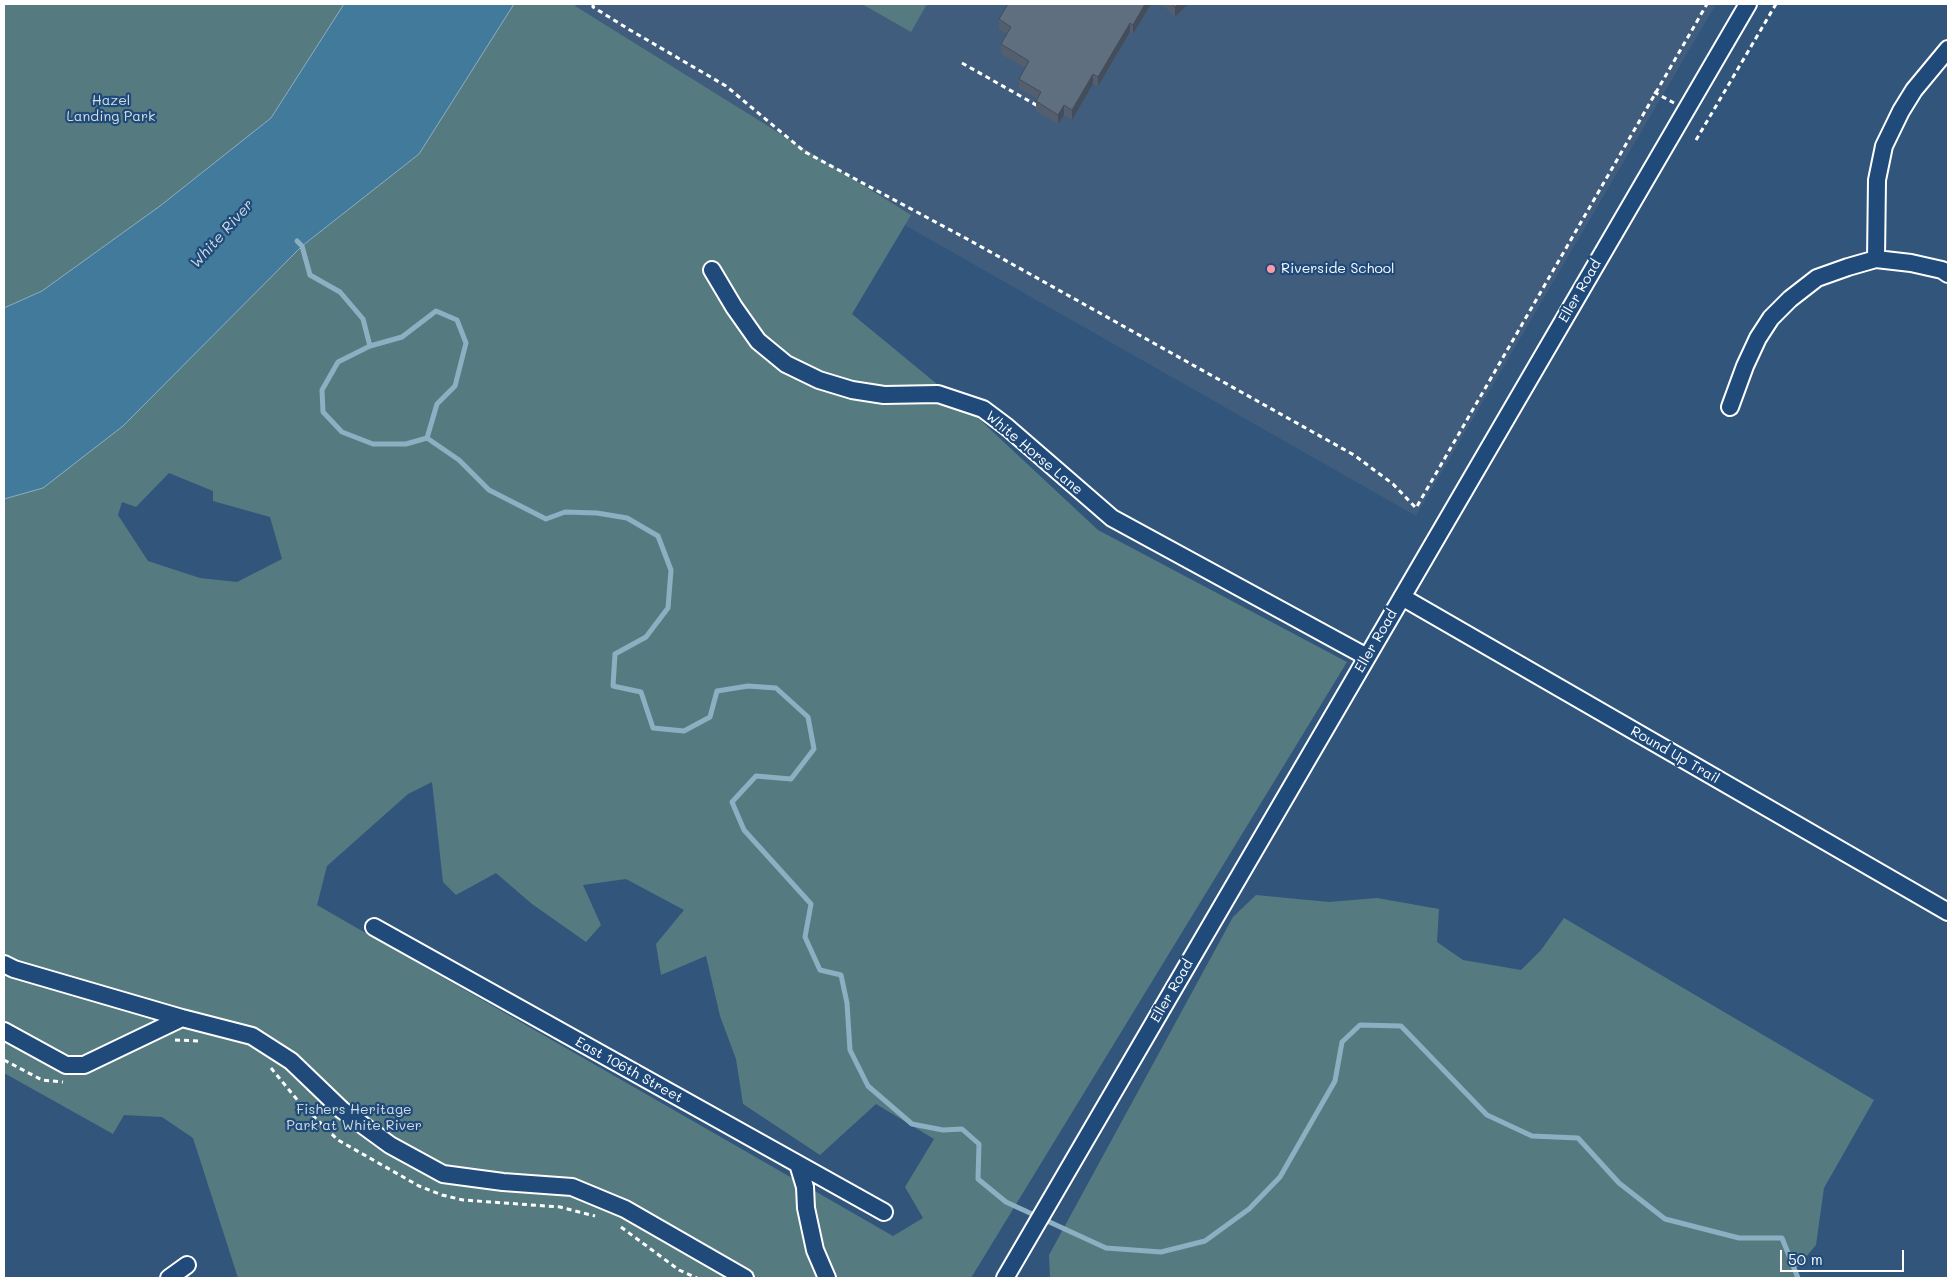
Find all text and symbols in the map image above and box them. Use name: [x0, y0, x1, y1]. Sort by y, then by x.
park label: Hazel Landing Park: [66, 93, 156, 125]
water label: White River: [187, 196, 257, 272]
street label: Eller Road: [1555, 256, 1605, 326]
place label: Riverside School: [1281, 261, 1395, 277]
marker: Riverside School: [1265, 263, 1277, 275]
street label: White Horse Lane: [982, 408, 1086, 498]
street label: Eller Road: [1351, 606, 1401, 676]
street label: Round Up Trail: [1628, 723, 1722, 787]
street label: Eller Road: [1147, 956, 1197, 1026]
street label: East 106th Street: [572, 1033, 686, 1107]
park label: Fishers Heritage Park at White River: [286, 1102, 422, 1134]
scale bar: [1782, 1240, 1906, 1272]
text: 50 m: [1788, 1249, 1823, 1269]

